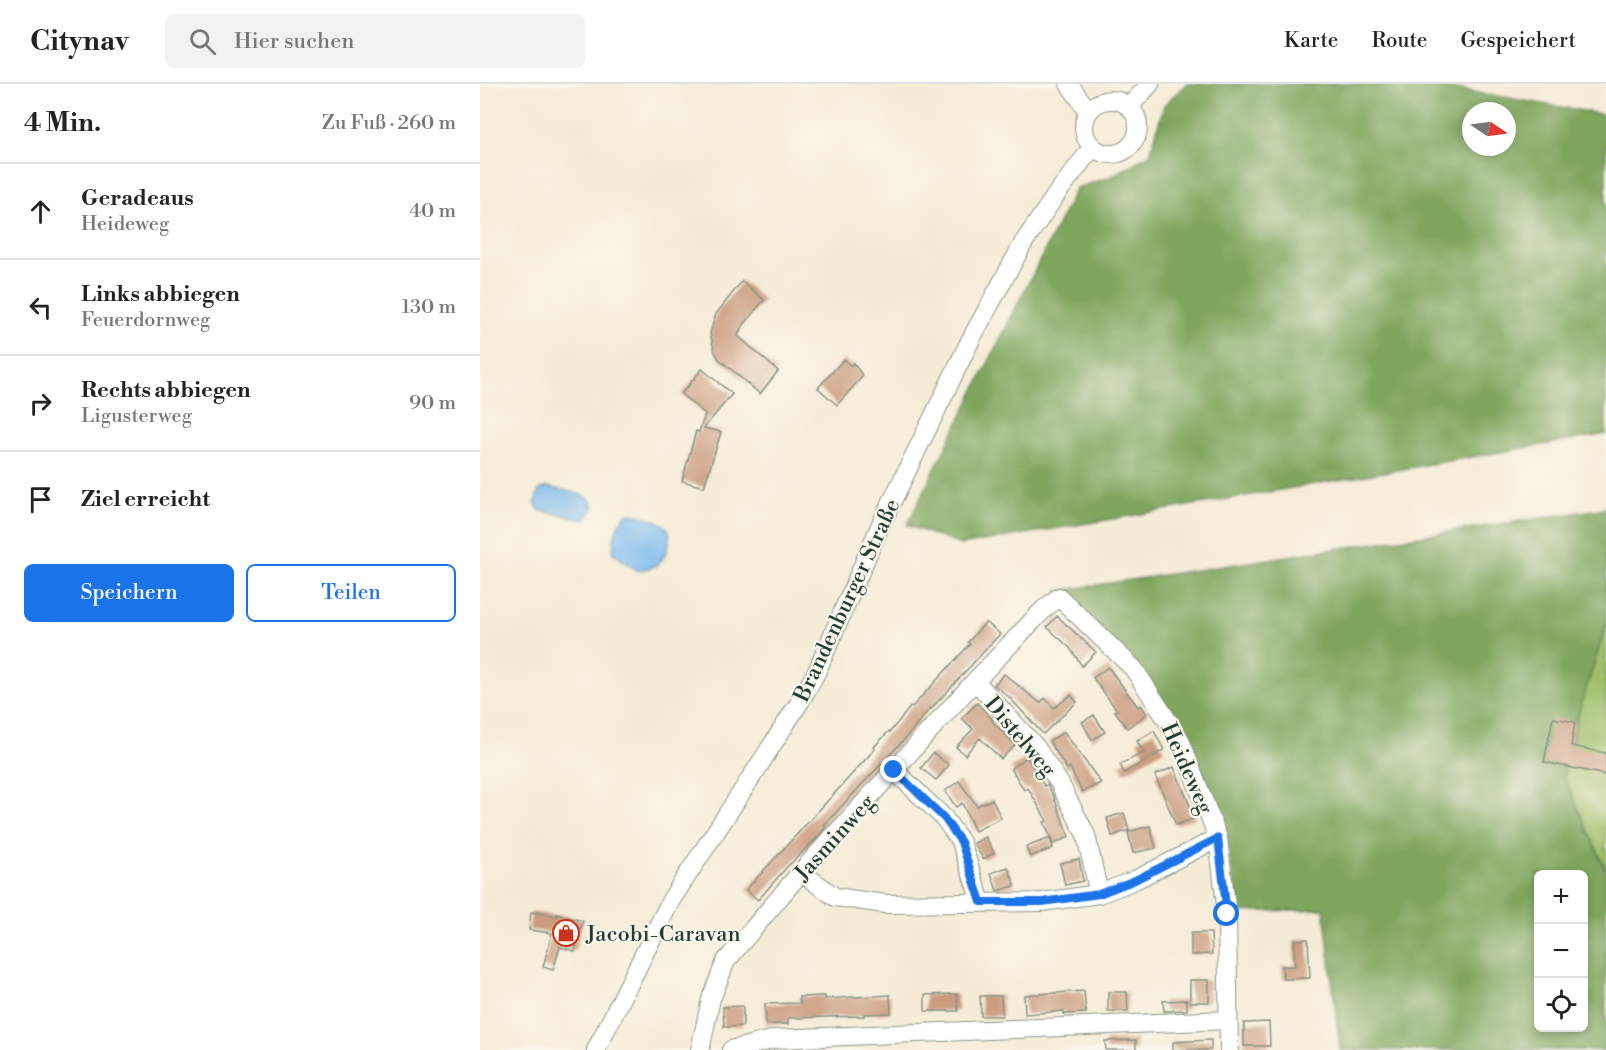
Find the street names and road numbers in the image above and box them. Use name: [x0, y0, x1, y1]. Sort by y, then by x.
street label: Brandenburger Straße: [788, 495, 906, 707]
street label: Distelweg: [978, 691, 1062, 783]
street label: Heideweg: [1155, 719, 1219, 819]
street label: Jasminweg: [789, 789, 881, 888]

